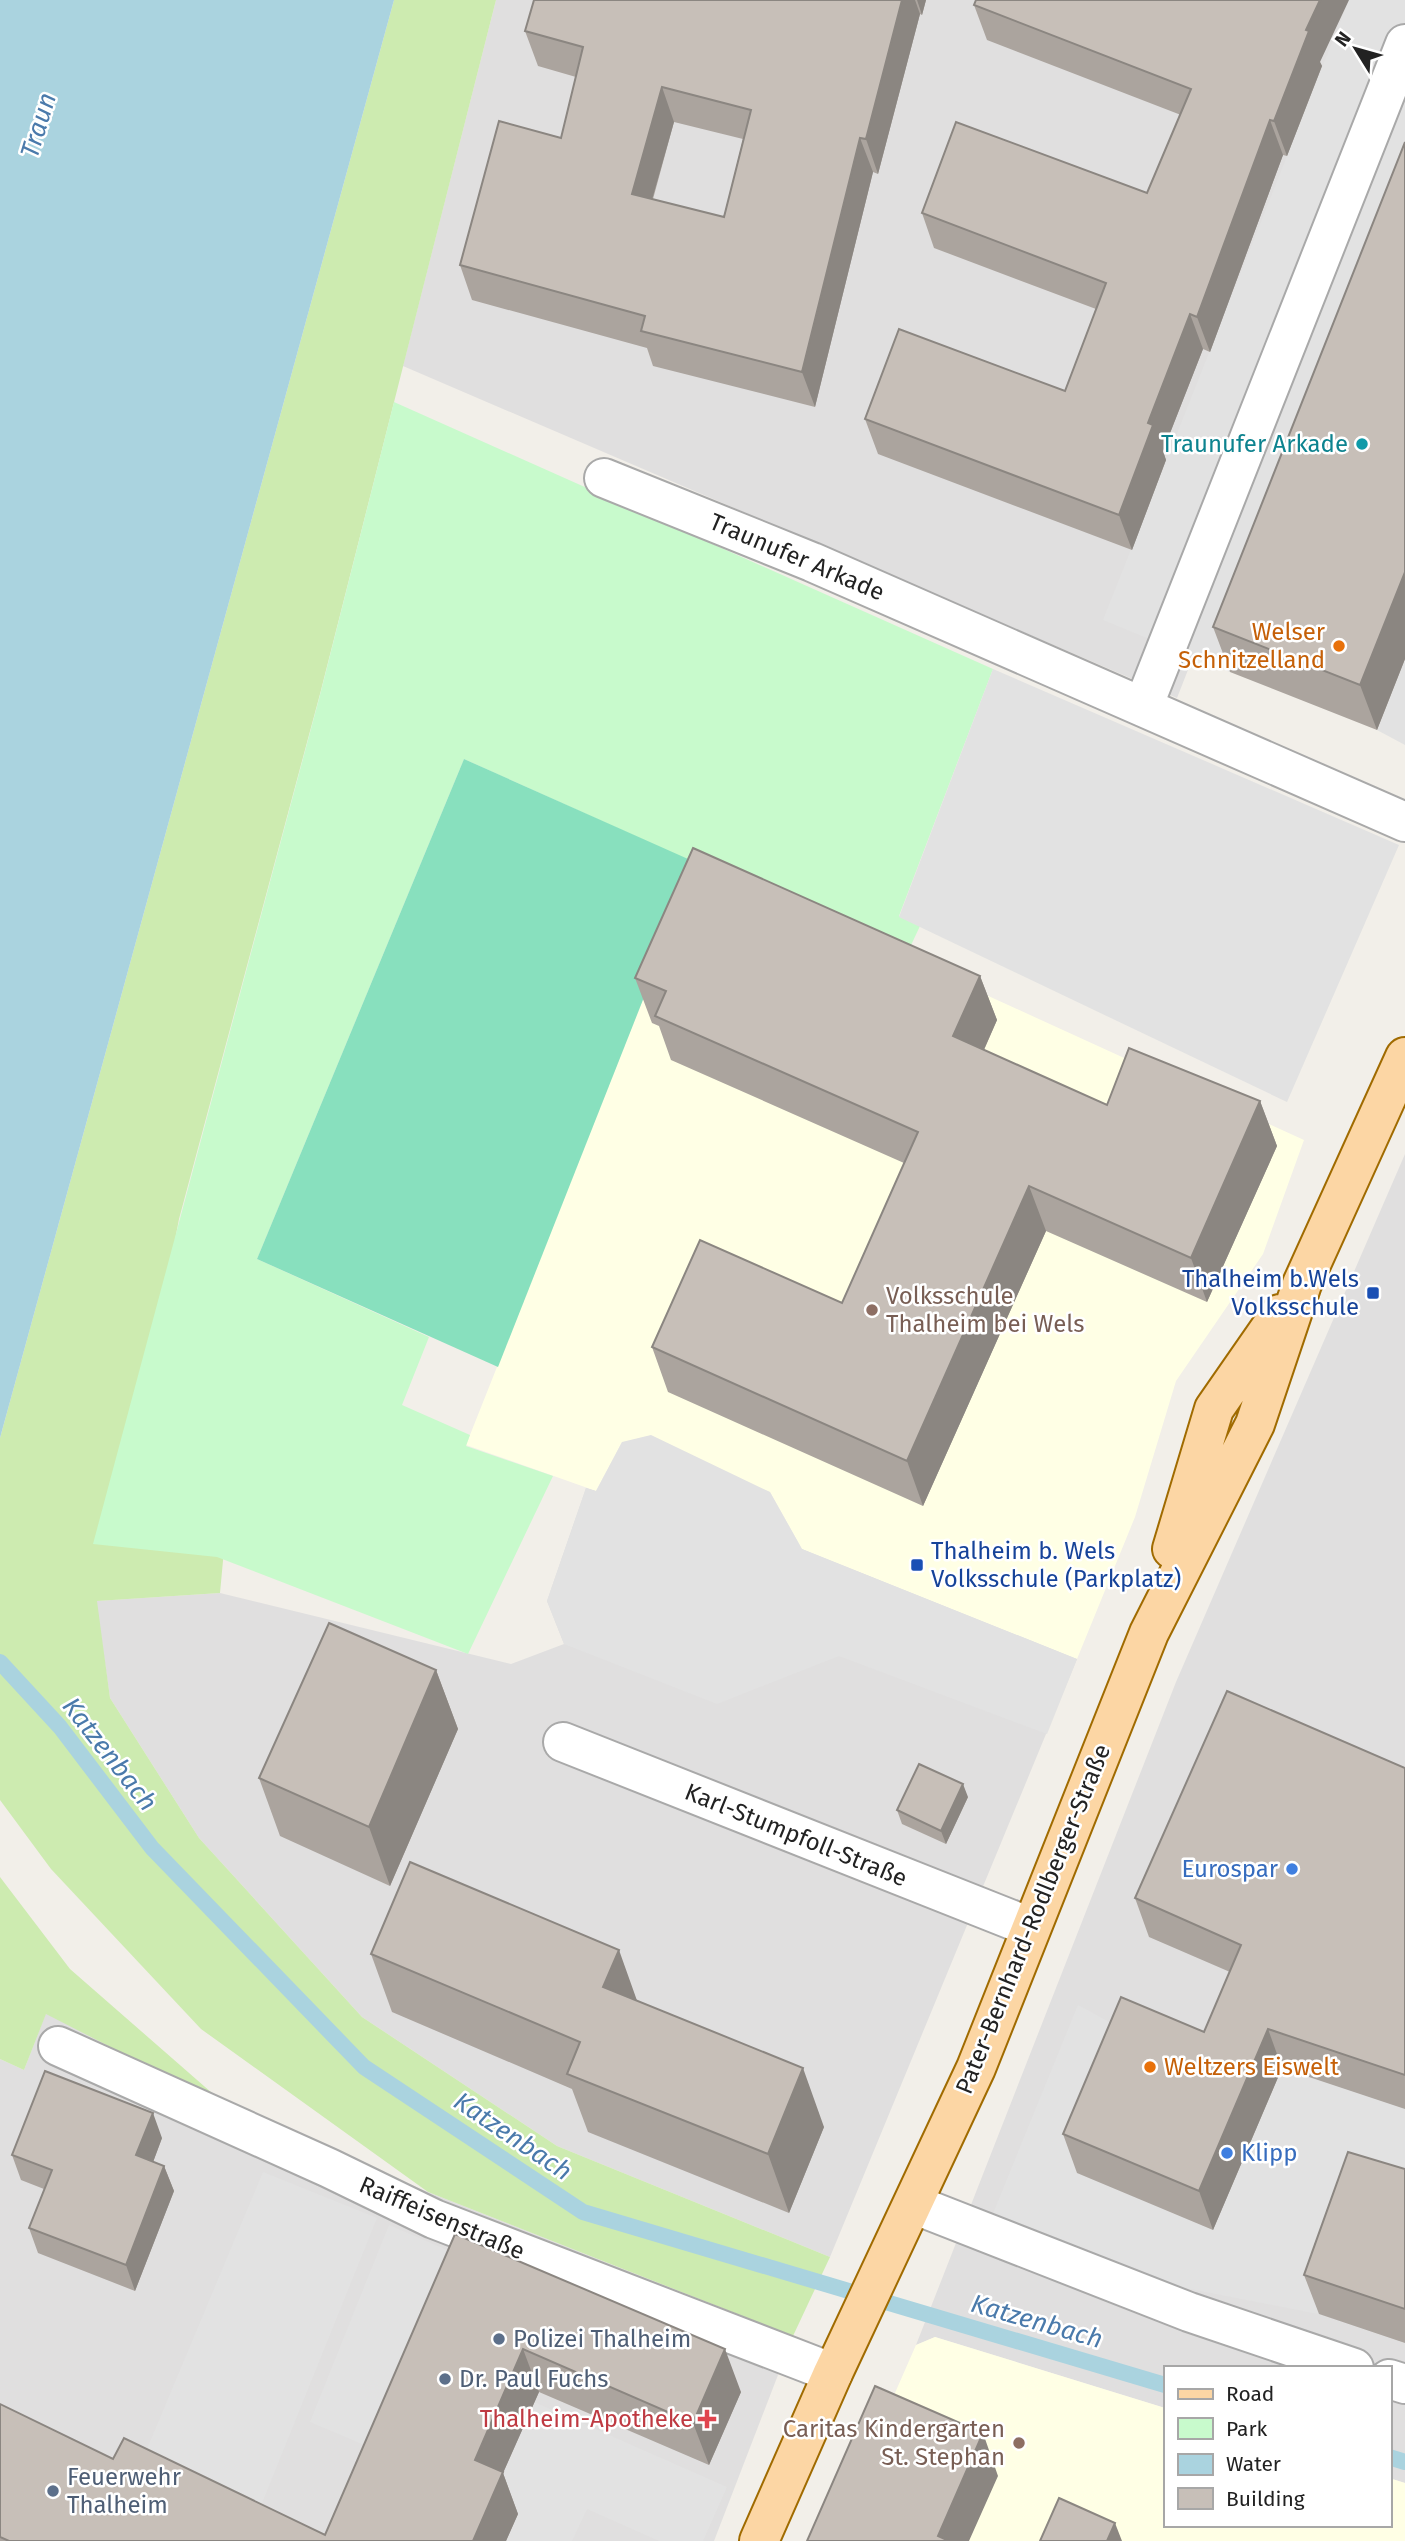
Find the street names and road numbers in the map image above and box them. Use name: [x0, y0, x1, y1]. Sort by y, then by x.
street label: Traunufer Arkade: [705, 508, 889, 606]
street label: Pater-Bernhard-Rodlberger-Straße: [950, 1740, 1116, 2098]
street label: Karl-Stumpfoll-Straße: [681, 1778, 911, 1892]
street label: Raiffeisenstraße: [355, 2171, 529, 2265]

